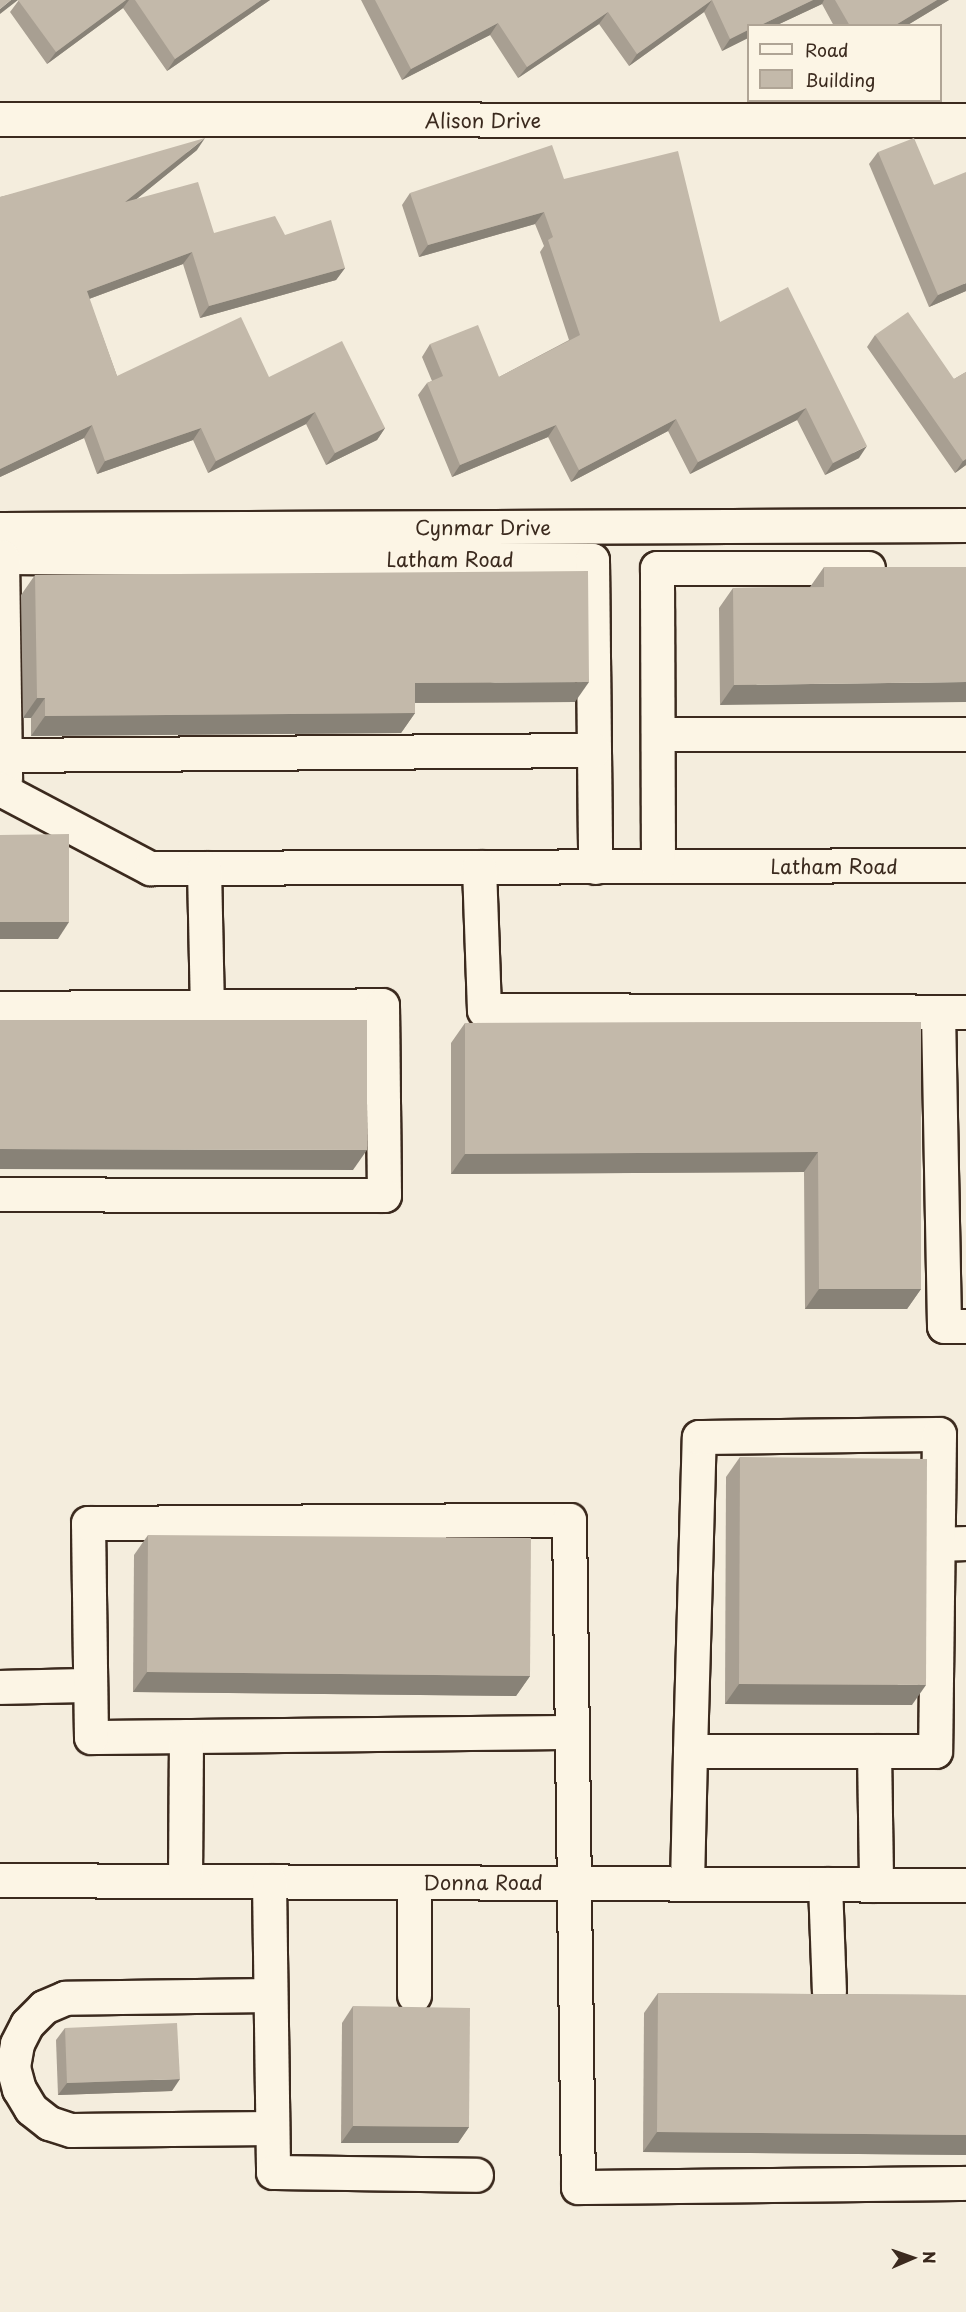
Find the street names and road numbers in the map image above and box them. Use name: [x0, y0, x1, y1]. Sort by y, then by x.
street label: Alison Drive: [425, 108, 541, 132]
street label: Cynmar Drive: [415, 515, 551, 539]
street label: Latham Road: [387, 547, 513, 571]
street label: Latham Road: [771, 854, 897, 878]
street label: Donna Road: [423, 1870, 543, 1894]

